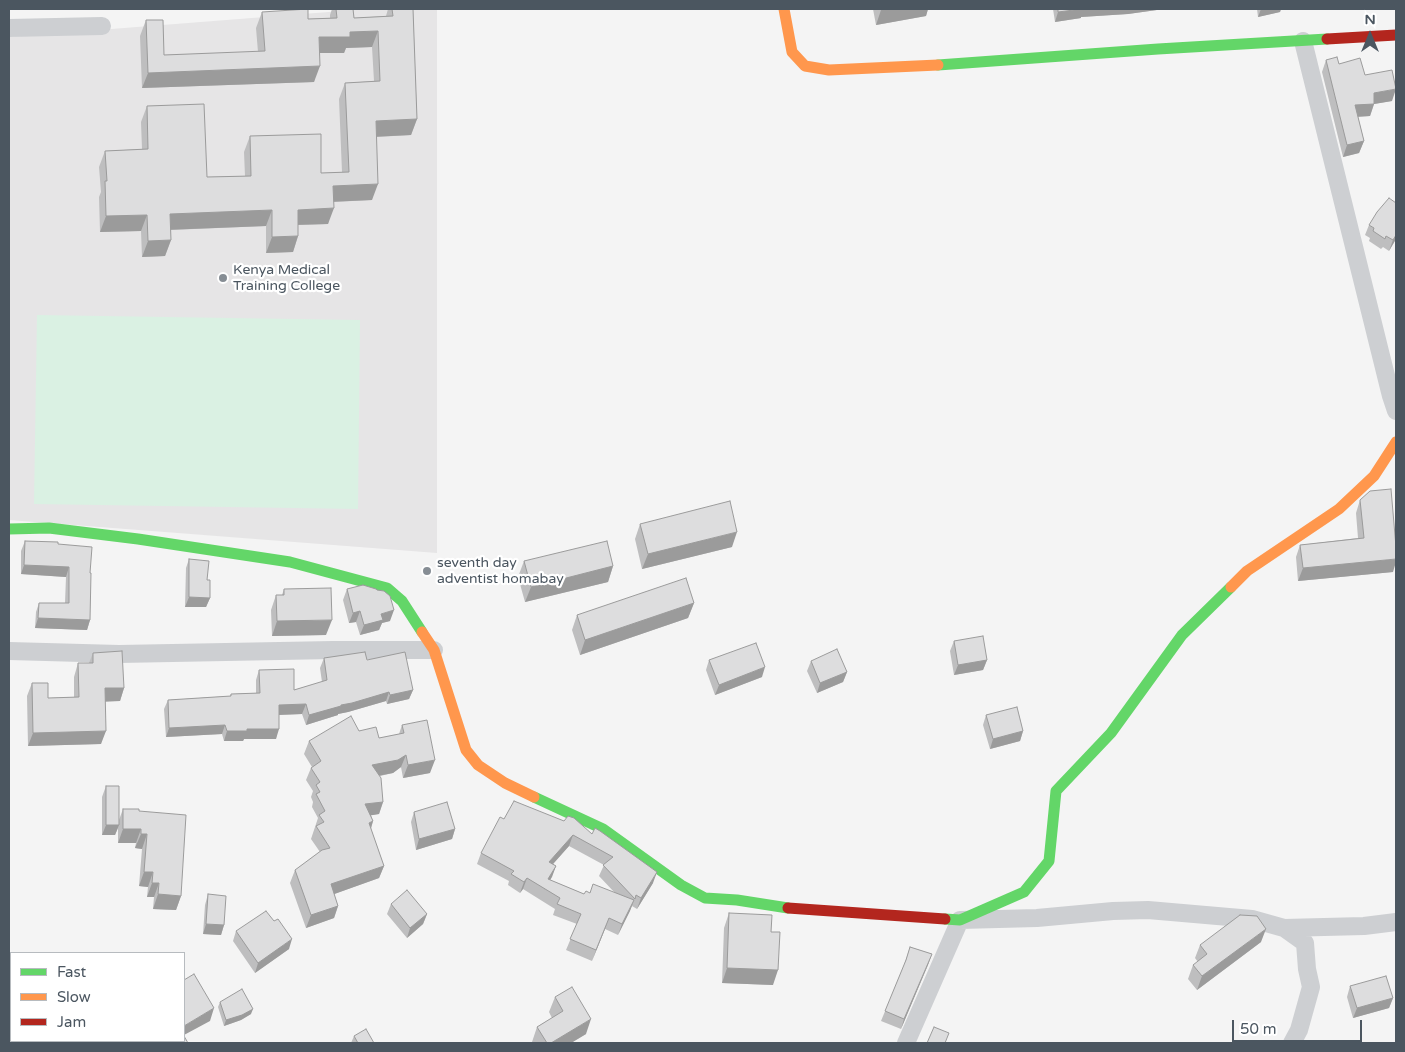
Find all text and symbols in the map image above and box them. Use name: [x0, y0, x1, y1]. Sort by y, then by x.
north arrow: [1345, 10, 1395, 60]
text: N: [1364, 11, 1376, 28]
place label: Kenya Medical Training College: [233, 262, 340, 294]
marker: Kenya Medical Training College: [217, 272, 229, 284]
place label: seventh day adventist homabay: [437, 555, 564, 588]
marker: seventh day adventist homabay: [421, 565, 433, 577]
legend: [10, 952, 185, 1042]
text: Fast: [57, 963, 86, 981]
text: Slow: [57, 988, 91, 1006]
scale bar: [1235, 1010, 1365, 1042]
text: Jam: [57, 1013, 86, 1031]
text: 50 m: [1240, 1020, 1277, 1038]

